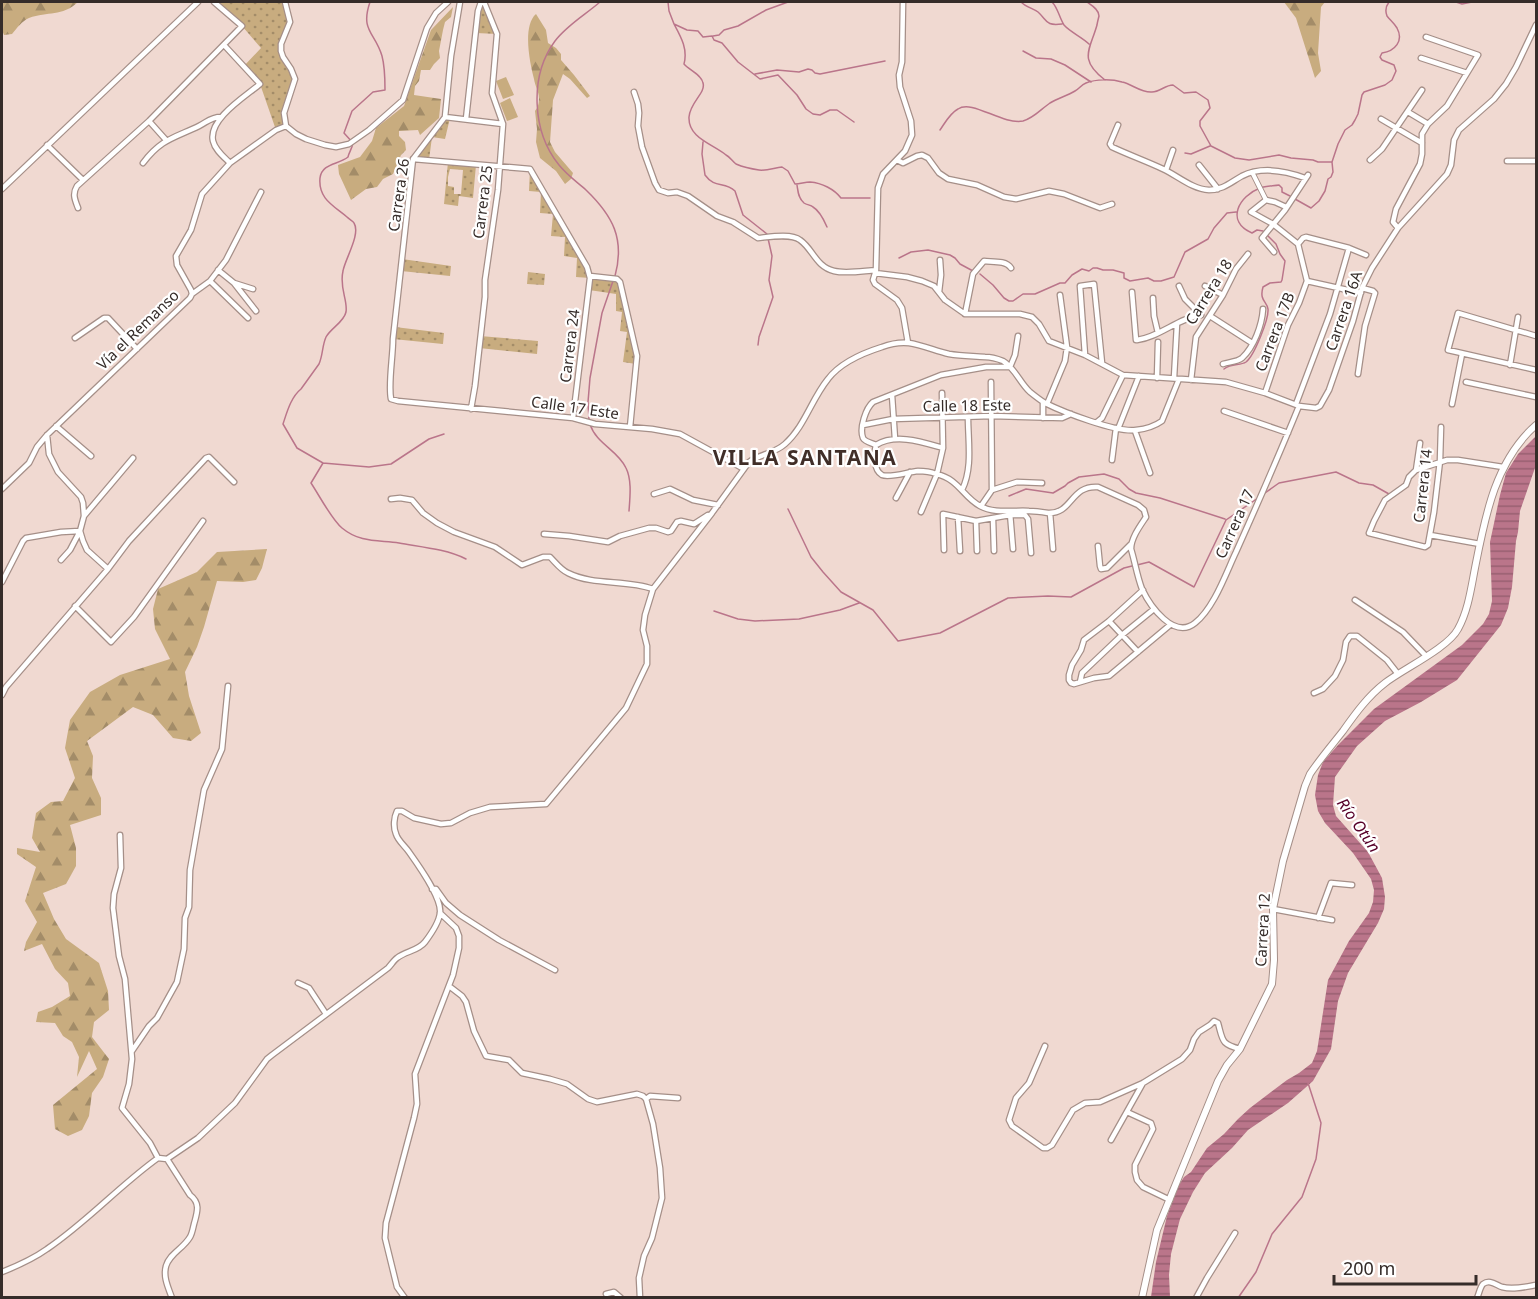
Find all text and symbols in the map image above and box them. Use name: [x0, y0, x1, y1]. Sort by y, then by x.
street label: Carrera 26: [383, 157, 413, 233]
street label: Carrera 25: [468, 164, 496, 240]
street label: Carrera 18: [1180, 255, 1236, 328]
street label: Carrera 16A: [1320, 268, 1366, 353]
street label: Vía el Remanso: [92, 285, 183, 374]
street label: Carrera 17B: [1250, 289, 1298, 374]
street label: Carrera 24: [555, 308, 583, 384]
street label: Calle 17 Este: [530, 391, 620, 423]
street label: Calle 18 Este: [923, 394, 1011, 416]
district label: VILLA SANTANA: [713, 443, 897, 471]
street label: Carrera 14: [1408, 448, 1436, 524]
street label: Carrera 17: [1210, 486, 1258, 561]
water label: Río Otún: [1332, 793, 1386, 857]
street label: Carrera 12: [1250, 893, 1274, 967]
scale bar: [1334, 1248, 1476, 1286]
text: 200 m: [1343, 1256, 1395, 1280]

